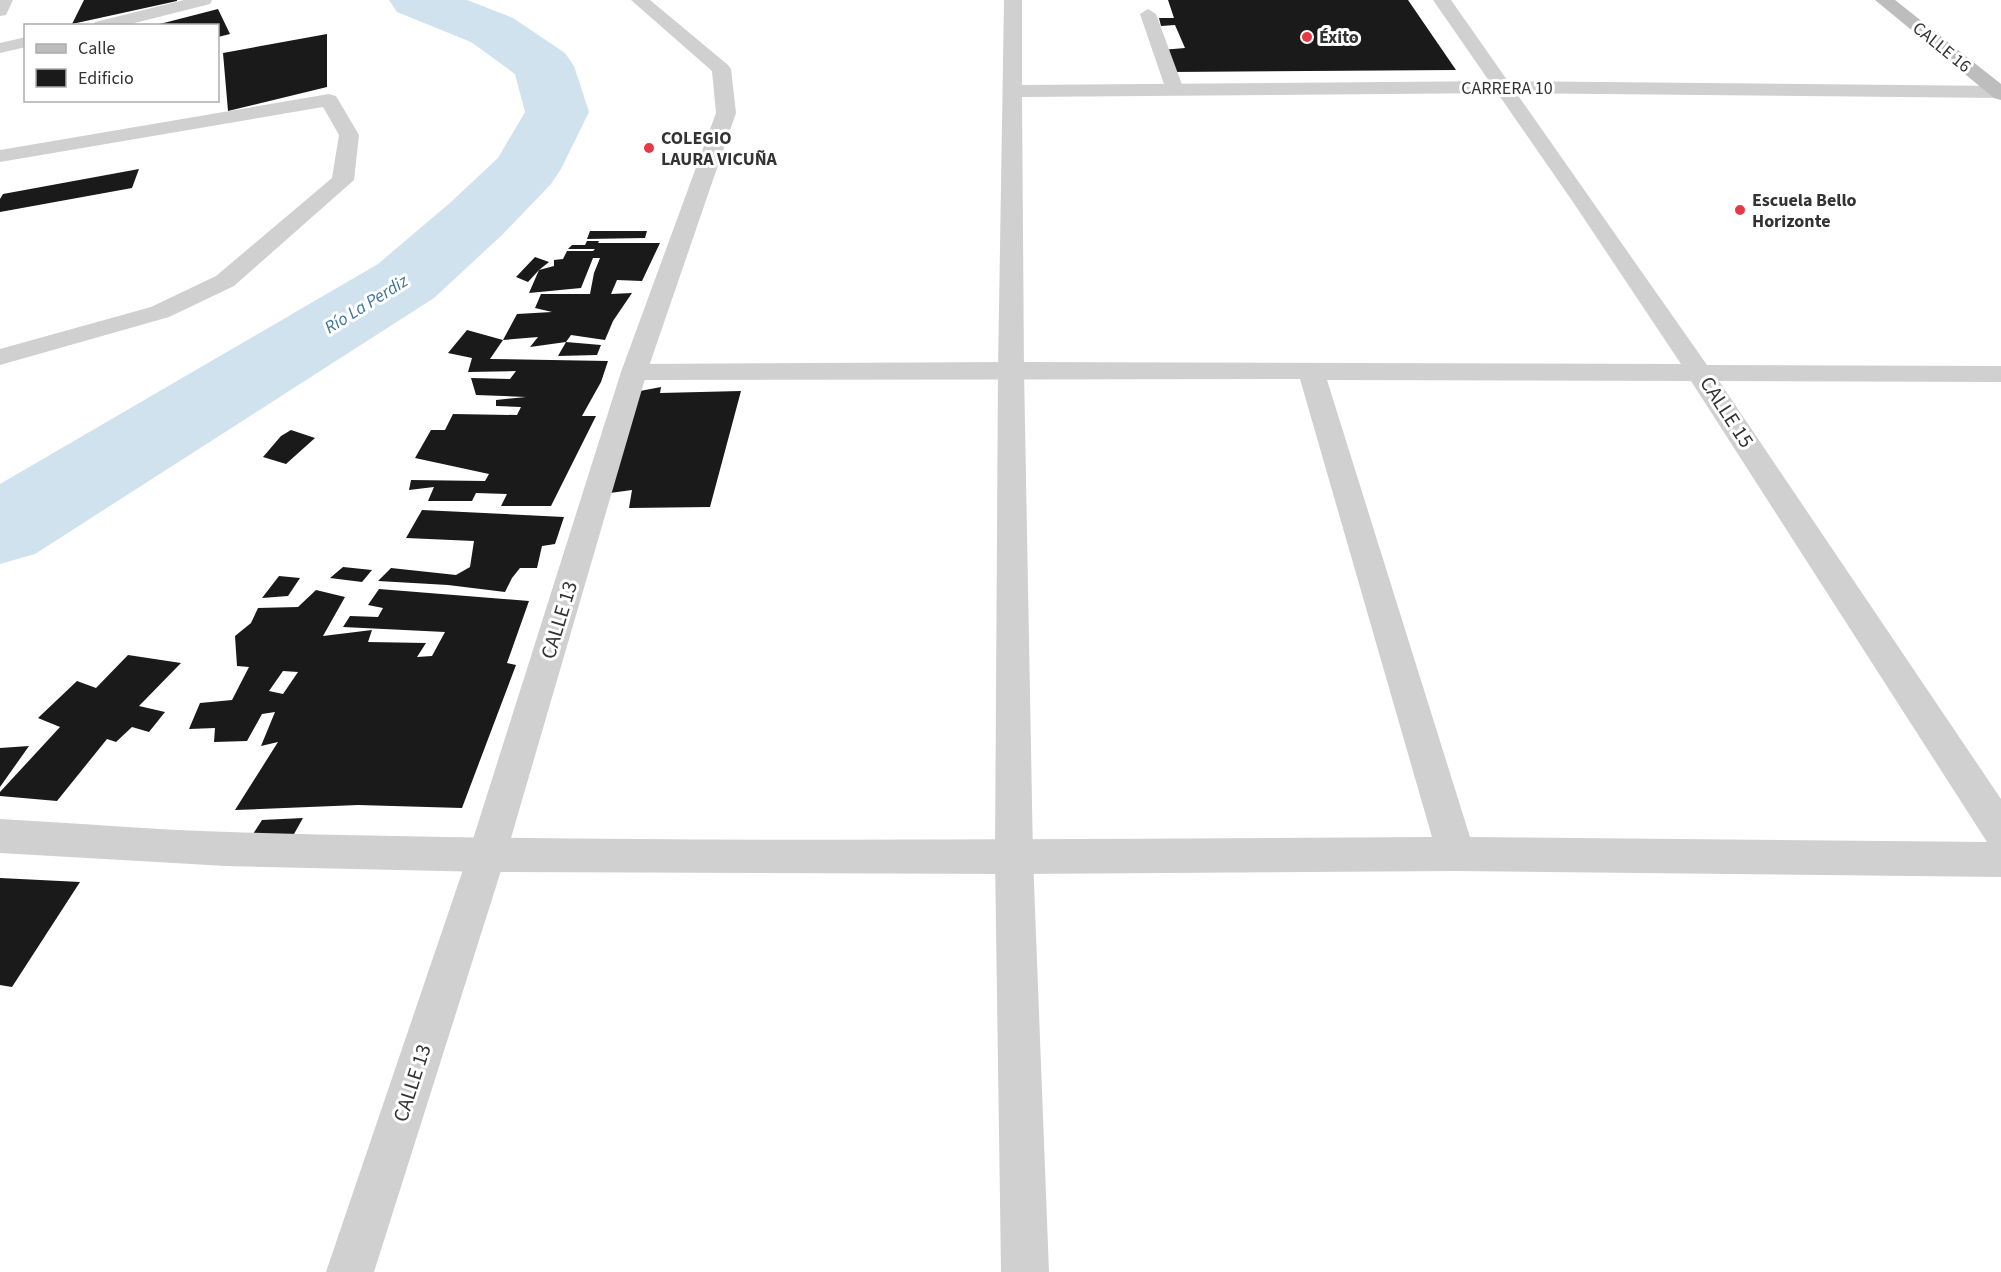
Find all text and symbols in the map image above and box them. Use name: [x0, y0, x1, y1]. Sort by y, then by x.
street label: CALLE 16: [1907, 16, 1976, 79]
legend: [24, 24, 219, 102]
place label: Éxito: [1319, 25, 1359, 50]
marker: Éxito: [1300, 30, 1314, 44]
text: Calle: [78, 36, 116, 61]
text: Edificio: [78, 66, 134, 91]
street label: CARRERA 10: [1461, 76, 1553, 101]
place label: COLEGIO LAURA VICUÑA: [661, 126, 778, 172]
marker: COLEGIO LAURA VICUÑA: [642, 141, 656, 155]
place label: Escuela Bello Horizonte: [1752, 188, 1857, 234]
marker: Escuela Bello Horizonte: [1733, 203, 1747, 217]
water label: Río La Perdiz: [320, 269, 413, 340]
street label: CALLE 15: [1693, 370, 1761, 454]
street label: CALLE 13: [533, 577, 585, 663]
street label: CALLE 13: [385, 1040, 439, 1126]

